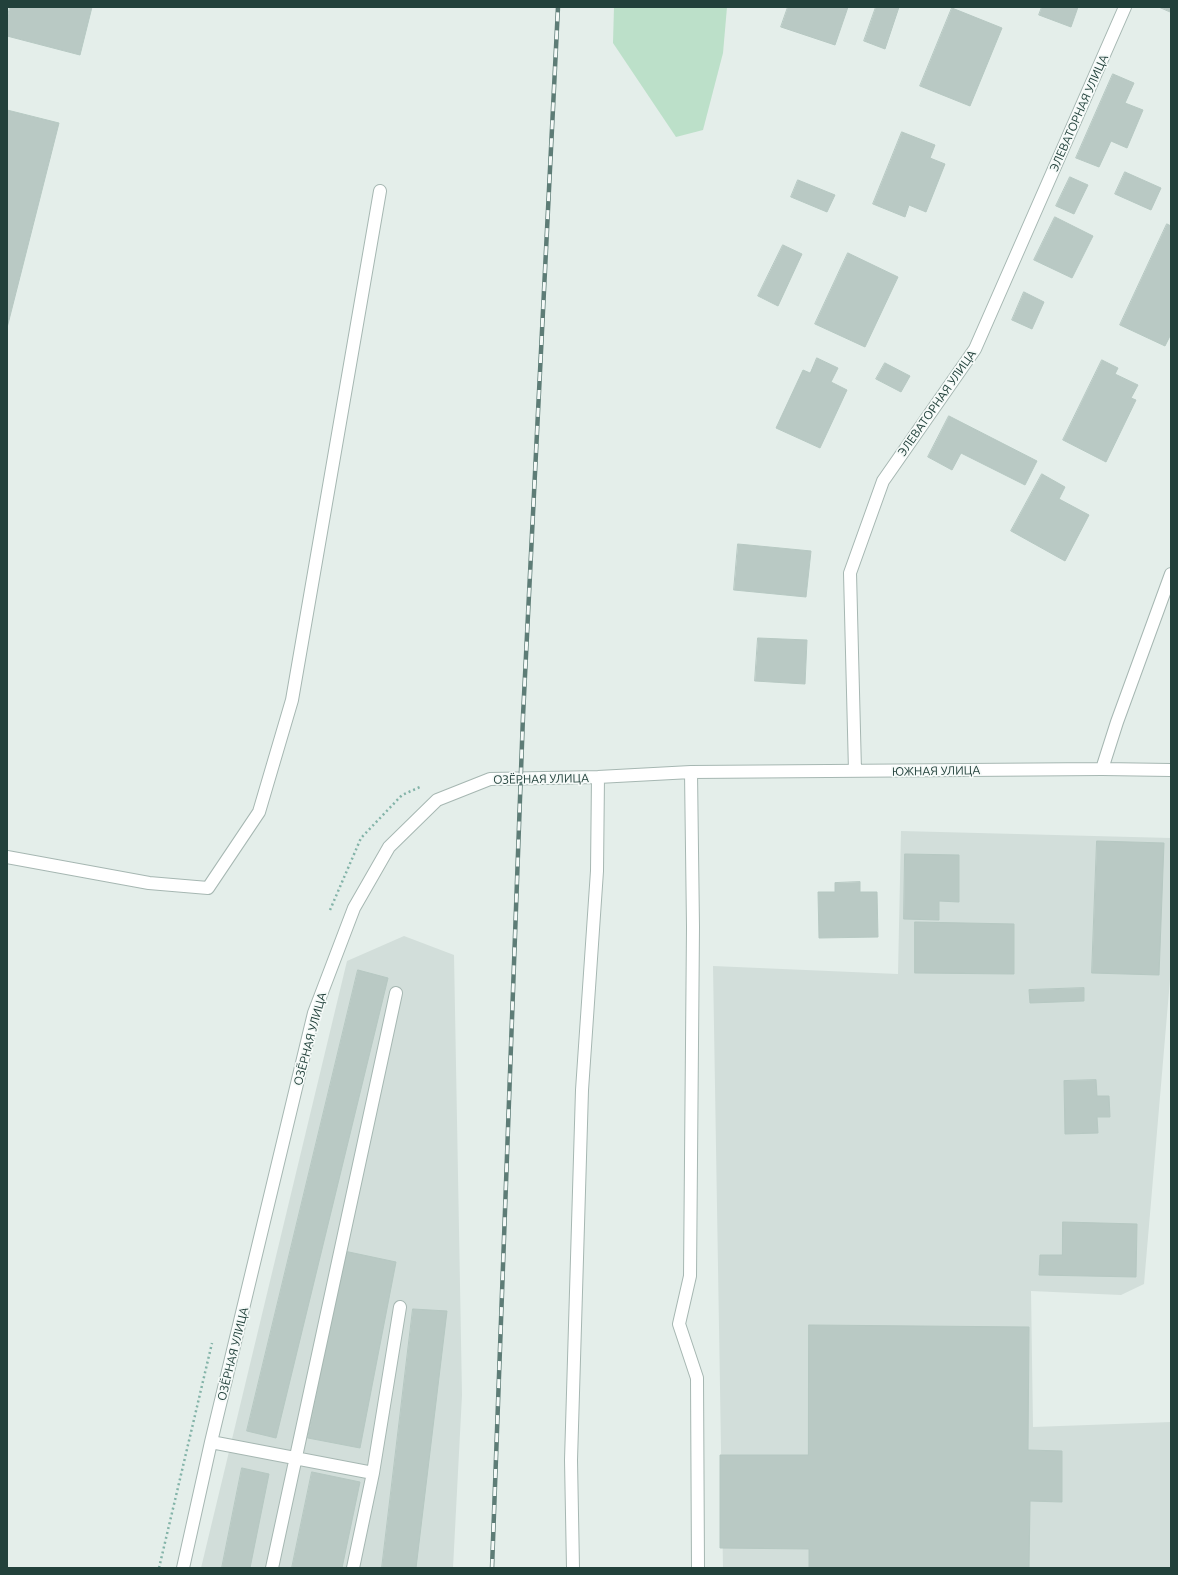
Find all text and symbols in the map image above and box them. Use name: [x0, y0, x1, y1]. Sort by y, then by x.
street label: ЭЛЕВАТОРНАЯ УЛИЦА: [1047, 52, 1111, 174]
street label: ЭЛЕВАТОРНАЯ УЛИЦА: [895, 347, 979, 459]
street label: ЮЖНАЯ УЛИЦА: [892, 763, 980, 779]
street label: ОЗЁРНАЯ УЛИЦА: [493, 771, 589, 787]
street label: ОЗЁРНАЯ УЛИЦА: [291, 991, 329, 1087]
street label: ОЗЁРНАЯ УЛИЦА: [214, 1306, 252, 1402]

